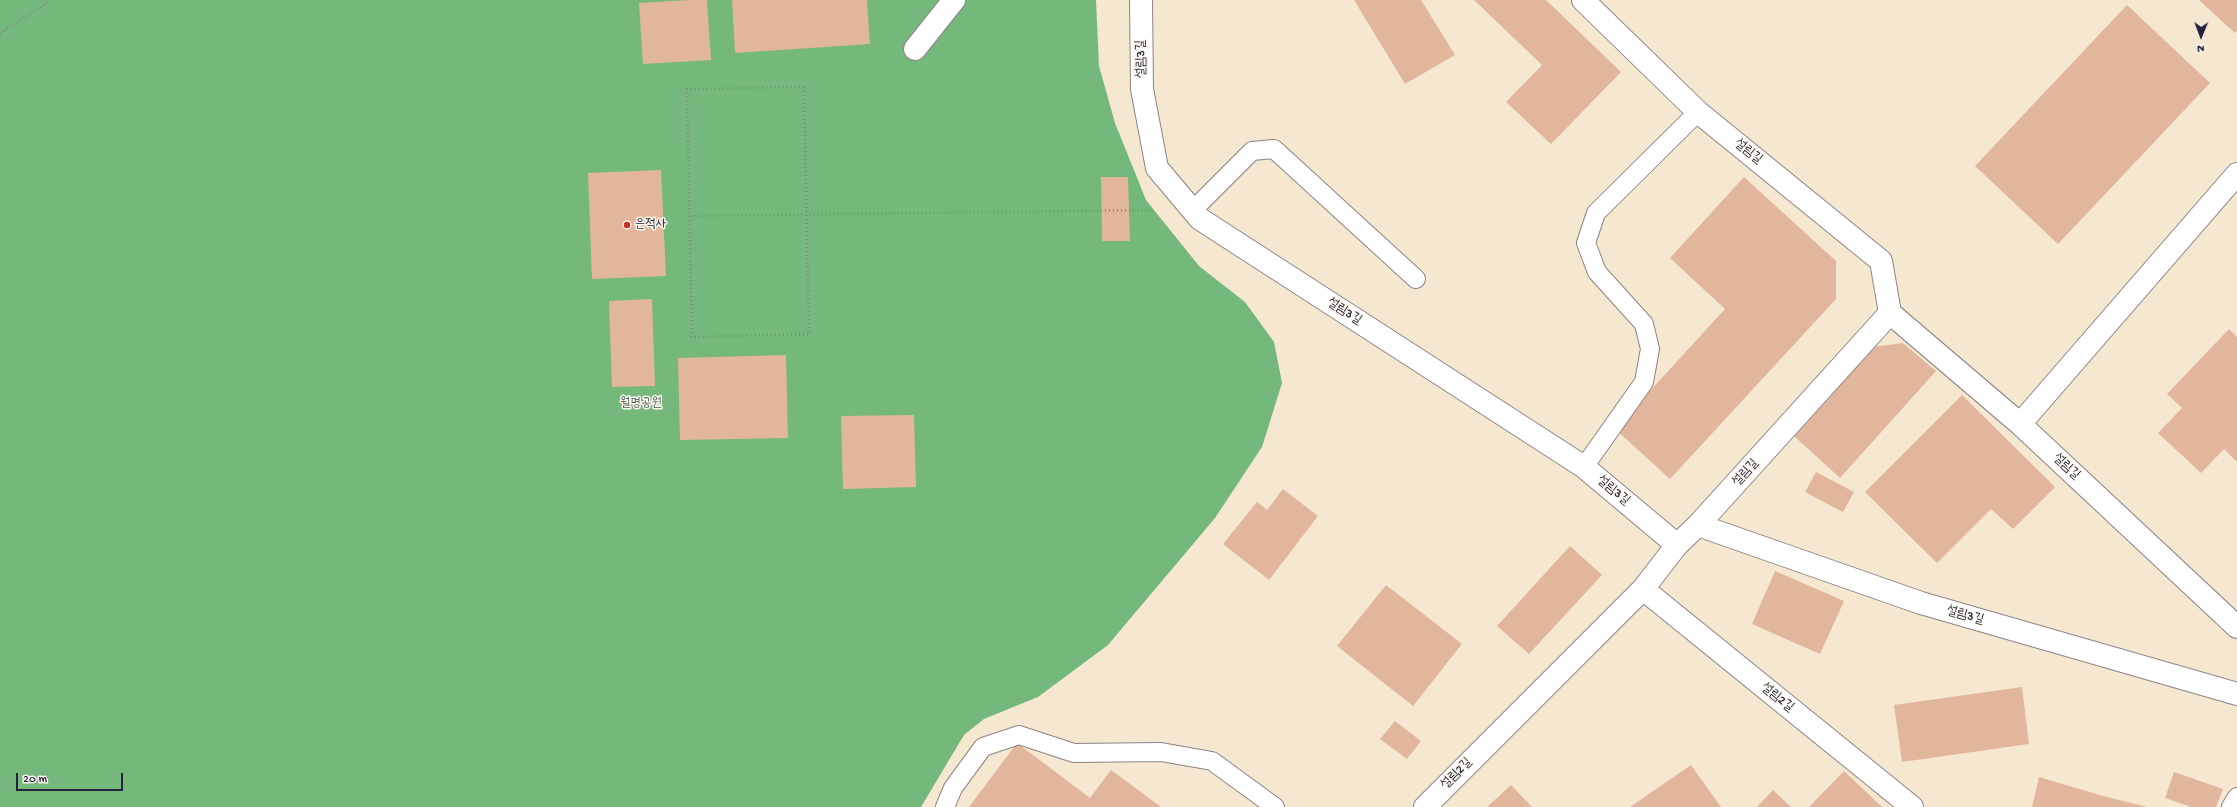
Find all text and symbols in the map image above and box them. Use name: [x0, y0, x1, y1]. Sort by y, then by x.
north arrow: [2181, 16, 2221, 56]
street label: 설림3길: [1134, 40, 1150, 78]
text: N: [2197, 42, 2204, 54]
street label: 설림길: [1731, 136, 1765, 168]
place label: 은적사: [635, 217, 666, 233]
marker: 은적사: [622, 220, 632, 230]
street label: 설림3길: [1324, 295, 1364, 329]
park label: 월명공원: [620, 396, 662, 412]
street label: 설림길: [2049, 451, 2083, 483]
street label: 설림길: [1730, 456, 1762, 490]
street label: 설림3길: [1593, 473, 1633, 509]
street label: 설림3길: [1945, 603, 1985, 629]
street label: 설림2길: [1757, 680, 1797, 716]
street label: 설림2길: [1438, 755, 1476, 793]
scale bar: [18, 765, 125, 791]
text: 20 m: [23, 773, 47, 787]

